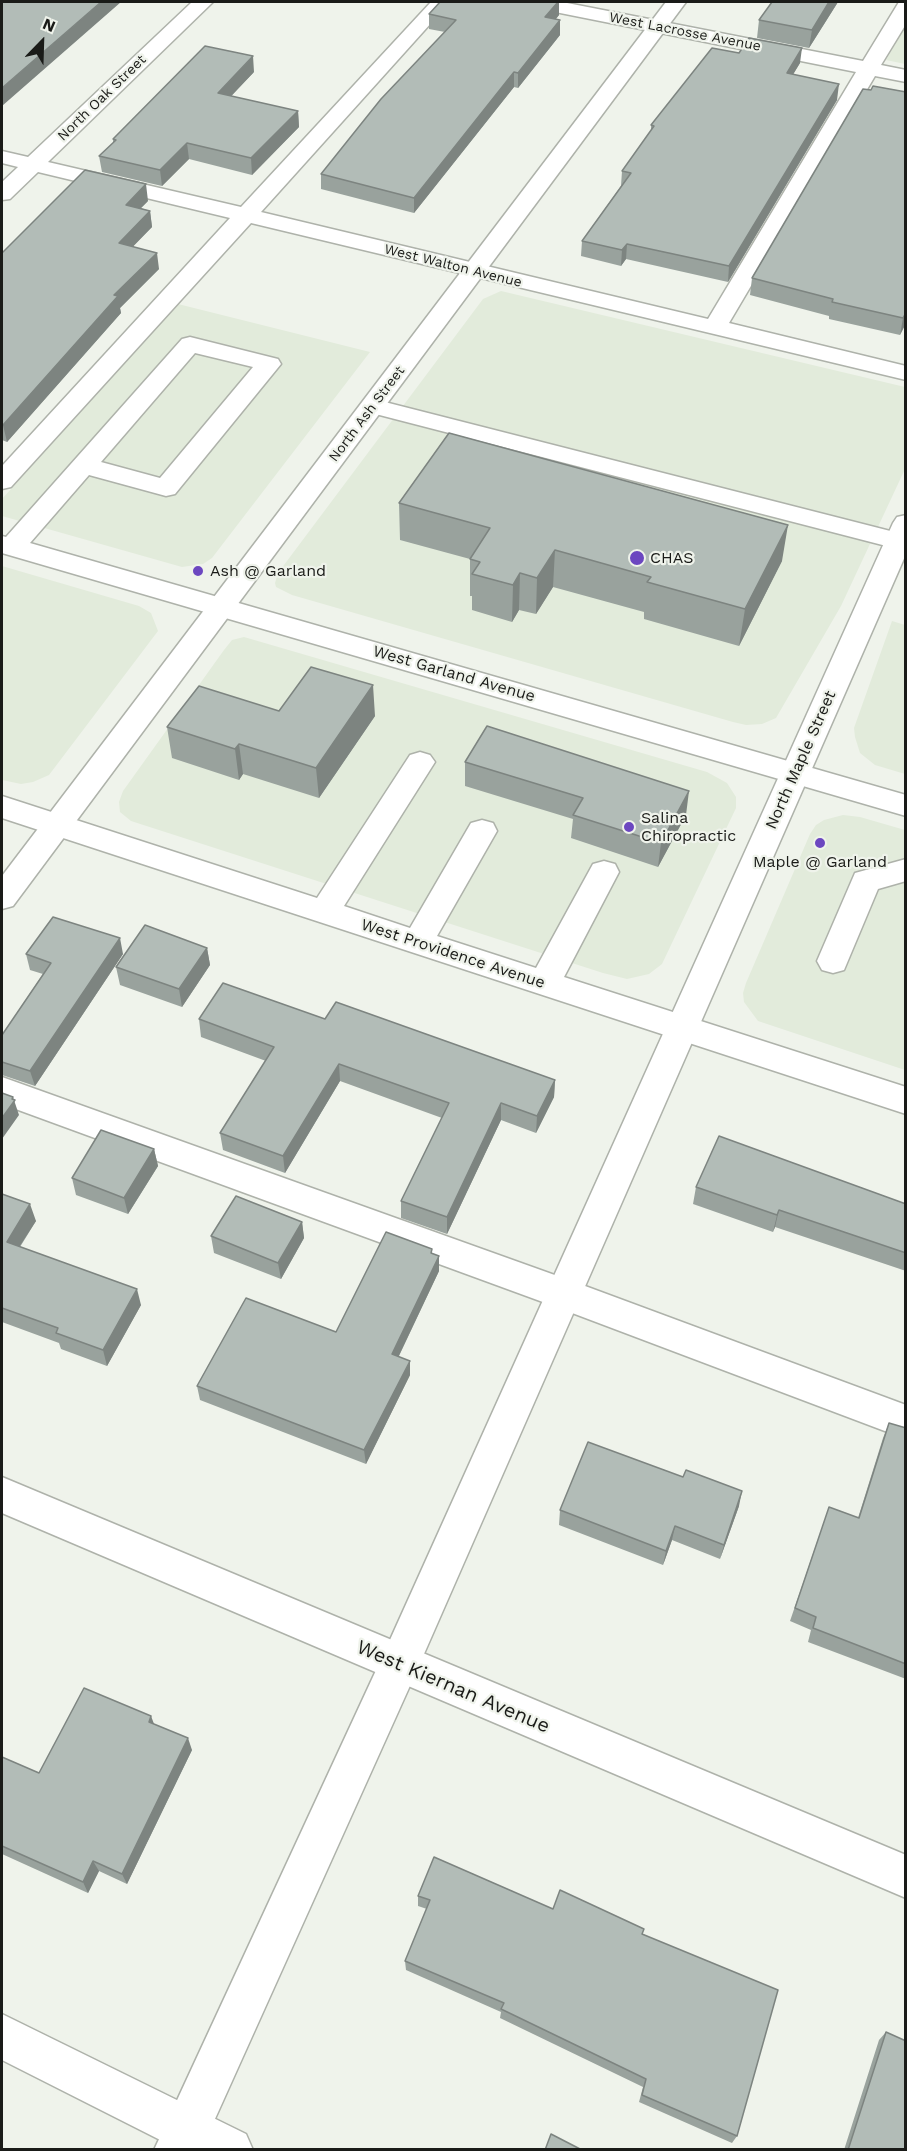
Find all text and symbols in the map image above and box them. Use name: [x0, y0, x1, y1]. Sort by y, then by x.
street label: West Lacrosse Avenue: [608, 9, 762, 55]
north arrow: [12, 12, 72, 72]
text: N: [40, 14, 58, 36]
street label: North Oak Street: [54, 52, 150, 144]
street label: West Walton Avenue: [383, 241, 523, 291]
street label: North Ash Street: [326, 363, 408, 465]
place label: CHAS: [650, 548, 693, 568]
marker: CHAS: [628, 549, 646, 567]
place label: Ash @ Garland: [210, 561, 326, 581]
marker: Ash @ Garland: [191, 564, 205, 578]
street label: West Garland Avenue: [371, 642, 537, 706]
street label: North Maple Street: [762, 688, 840, 832]
place label: Salina Chiropractic: [641, 808, 736, 846]
marker: Salina Chiropractic: [622, 820, 636, 834]
marker: Maple @ Garland: [813, 836, 827, 850]
place label: Maple @ Garland: [753, 852, 887, 872]
street label: West Providence Avenue: [359, 915, 547, 993]
street label: West Kiernan Avenue: [353, 1635, 553, 1739]

